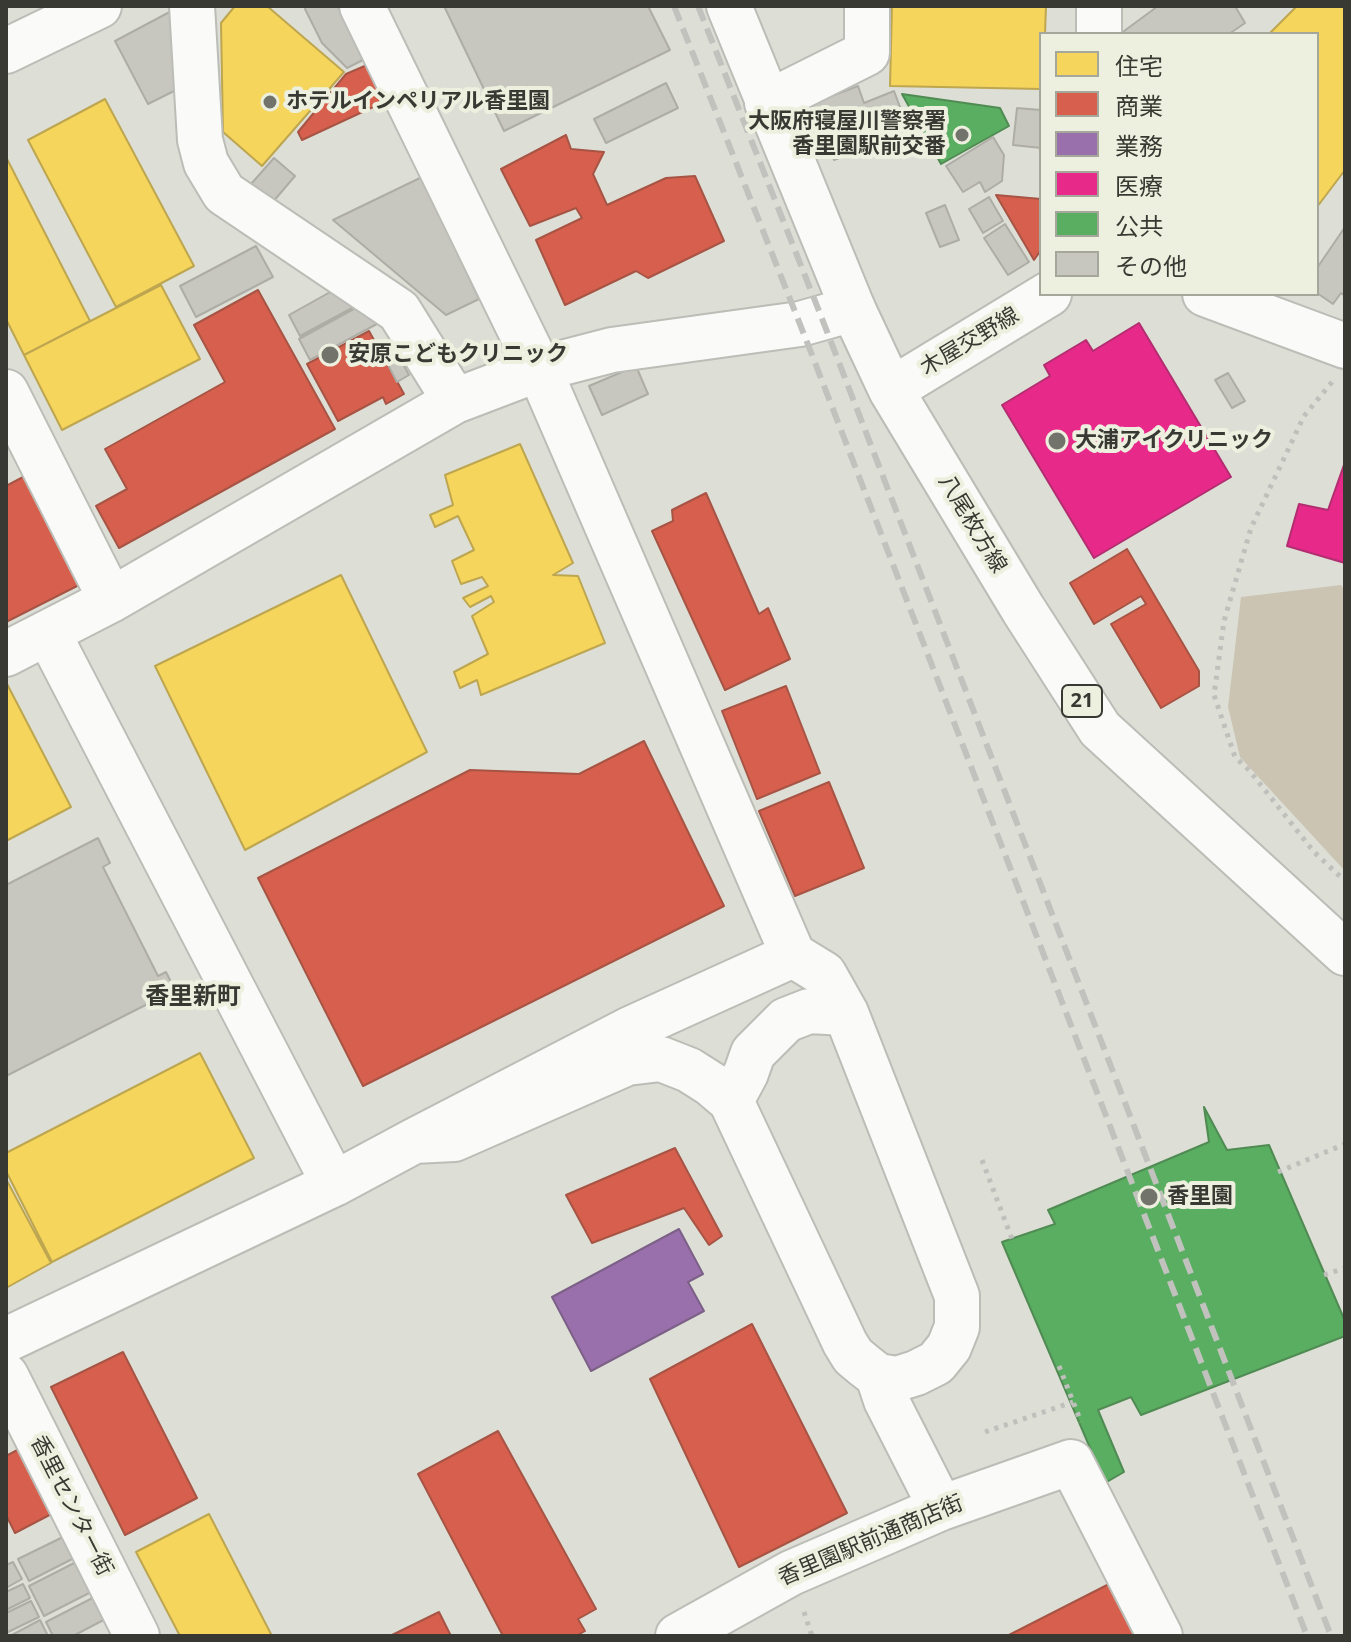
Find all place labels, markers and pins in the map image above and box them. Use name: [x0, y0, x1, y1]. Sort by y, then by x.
place label: ホテルインペリアル香里園: [286, 89, 550, 115]
marker: ホテルインペリアル香里園: [261, 93, 279, 111]
place label: 大阪府寝屋川警察署 香里園駅前交番: [748, 109, 946, 160]
marker: 大阪府寝屋川警察署 香里園駅前交番: [953, 126, 971, 144]
place label: 安原こどもクリニック: [348, 342, 568, 368]
marker: 安原こどもクリニック: [319, 344, 341, 366]
place label: 大浦アイクリニック: [1075, 428, 1273, 454]
marker: 大浦アイクリニック: [1046, 430, 1068, 452]
place label: 香里園: [1167, 1184, 1233, 1210]
marker: 香里園: [1138, 1186, 1160, 1208]

